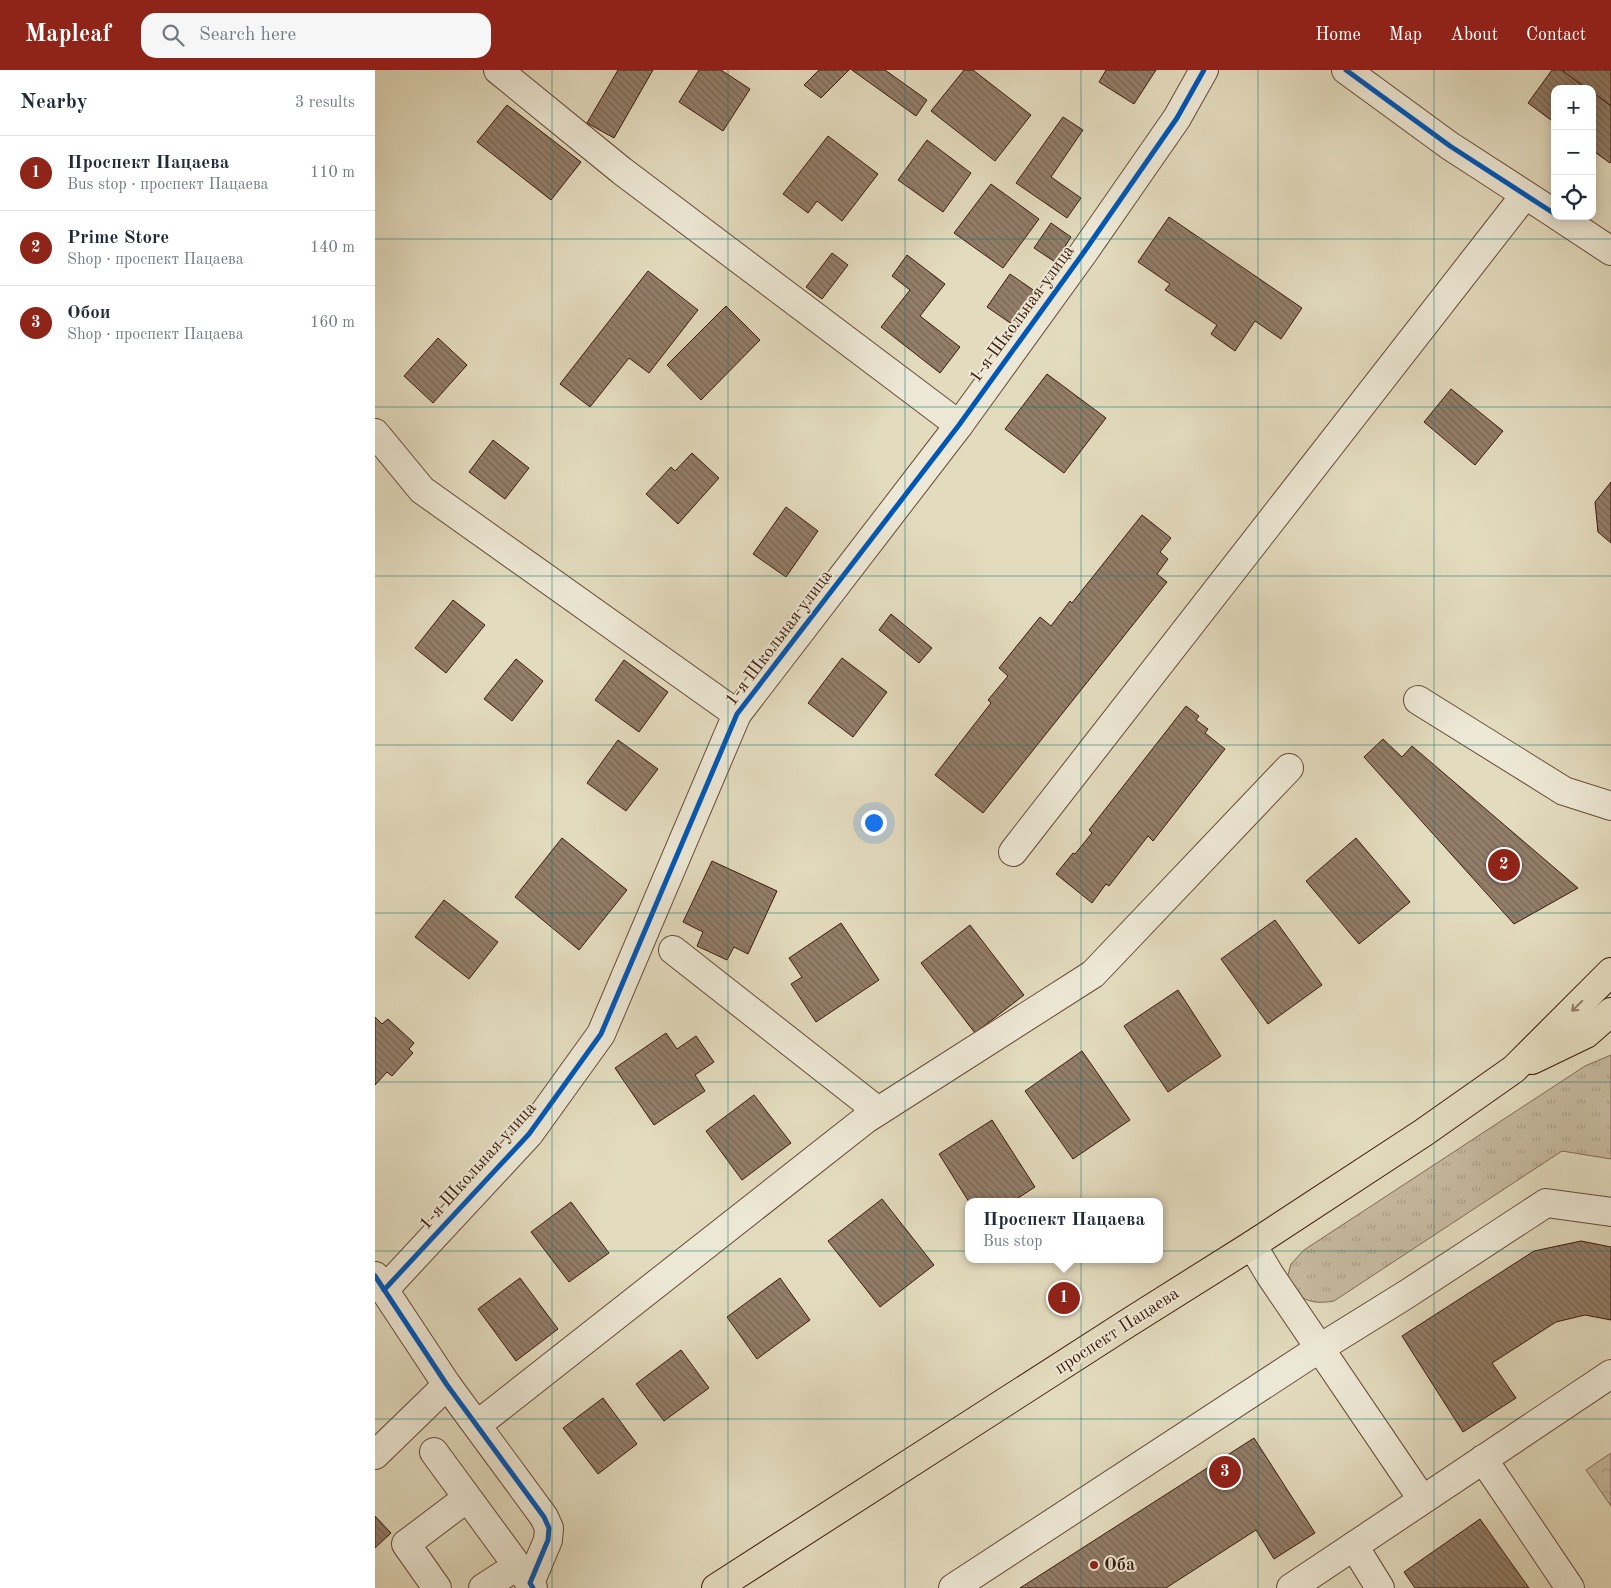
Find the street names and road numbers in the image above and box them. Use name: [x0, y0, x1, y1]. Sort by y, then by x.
street label: 1-я Школьная улица: [966, 242, 1078, 386]
street label: 1-я Школьная улица: [722, 567, 836, 709]
street label: 1-я Школьная улица: [416, 1099, 540, 1233]
street label: проспект Пацаева: [1052, 1284, 1183, 1378]

